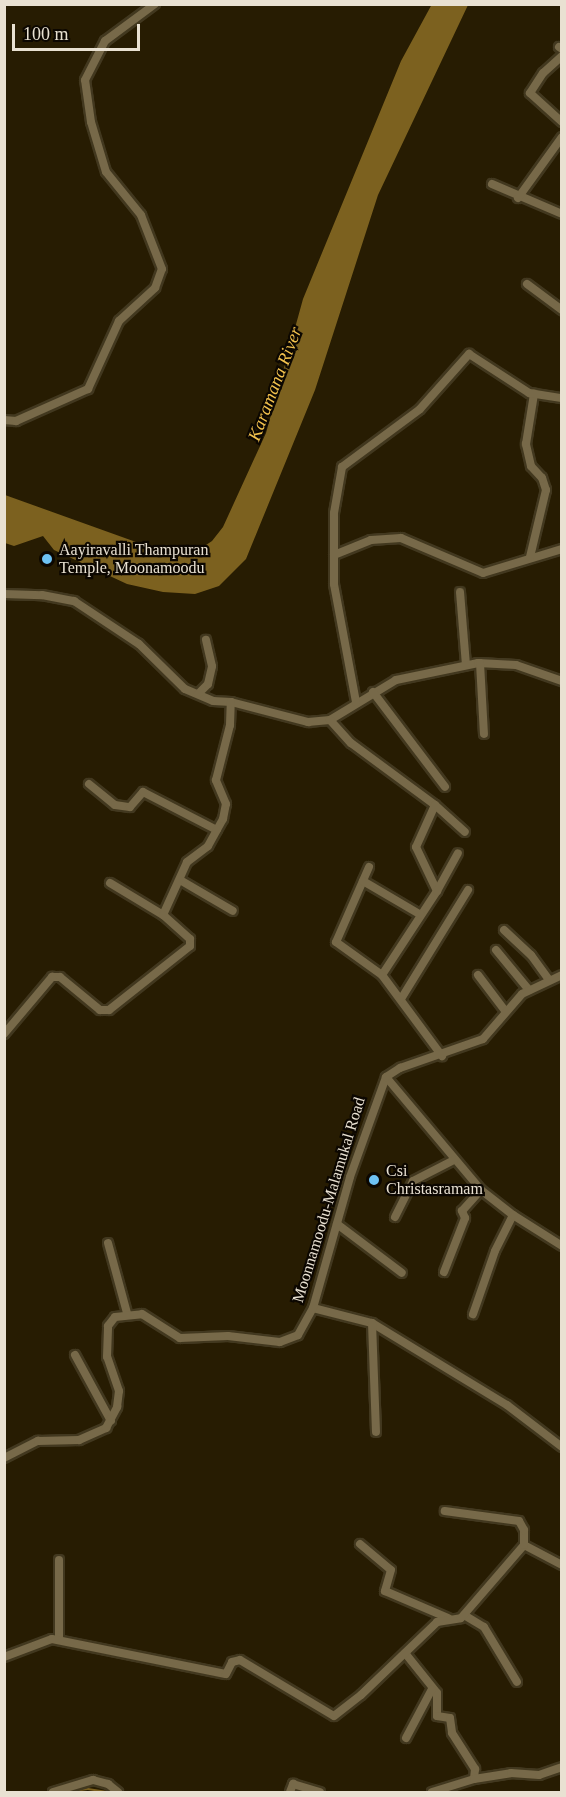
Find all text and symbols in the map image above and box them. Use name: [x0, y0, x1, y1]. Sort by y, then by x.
scale bar: [15, 12, 142, 50]
text: 100 m: [23, 24, 69, 44]
water label: Karamana River: [243, 324, 307, 444]
place label: Aayiravalli Thampuran Temple, Moonamoodu: [59, 540, 209, 578]
marker: Aayiravalli Thampuran Temple, Moonamoodu: [40, 552, 54, 566]
street label: Moonnamoodu-Malamukal Road: [289, 1095, 369, 1305]
place label: Csi Christasramam: [386, 1161, 483, 1199]
marker: Csi Christasramam: [367, 1173, 381, 1187]

